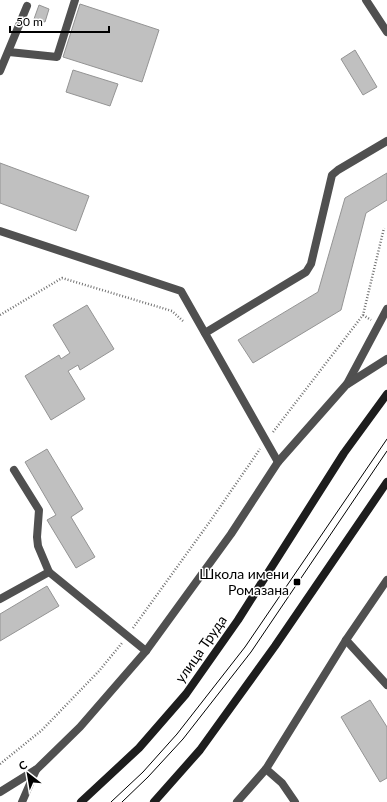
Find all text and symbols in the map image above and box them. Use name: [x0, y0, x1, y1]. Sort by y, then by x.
scale bar: [10, 8, 109, 34]
text: 50 m: [16, 14, 43, 29]
place label: Школа имени Ромазана: [199, 565, 289, 598]
marker: Школа имени Ромазана: [292, 577, 302, 587]
street label: улица Труда: [171, 612, 230, 686]
north arrow: [8, 754, 48, 794]
text: С: [16, 757, 30, 772]

